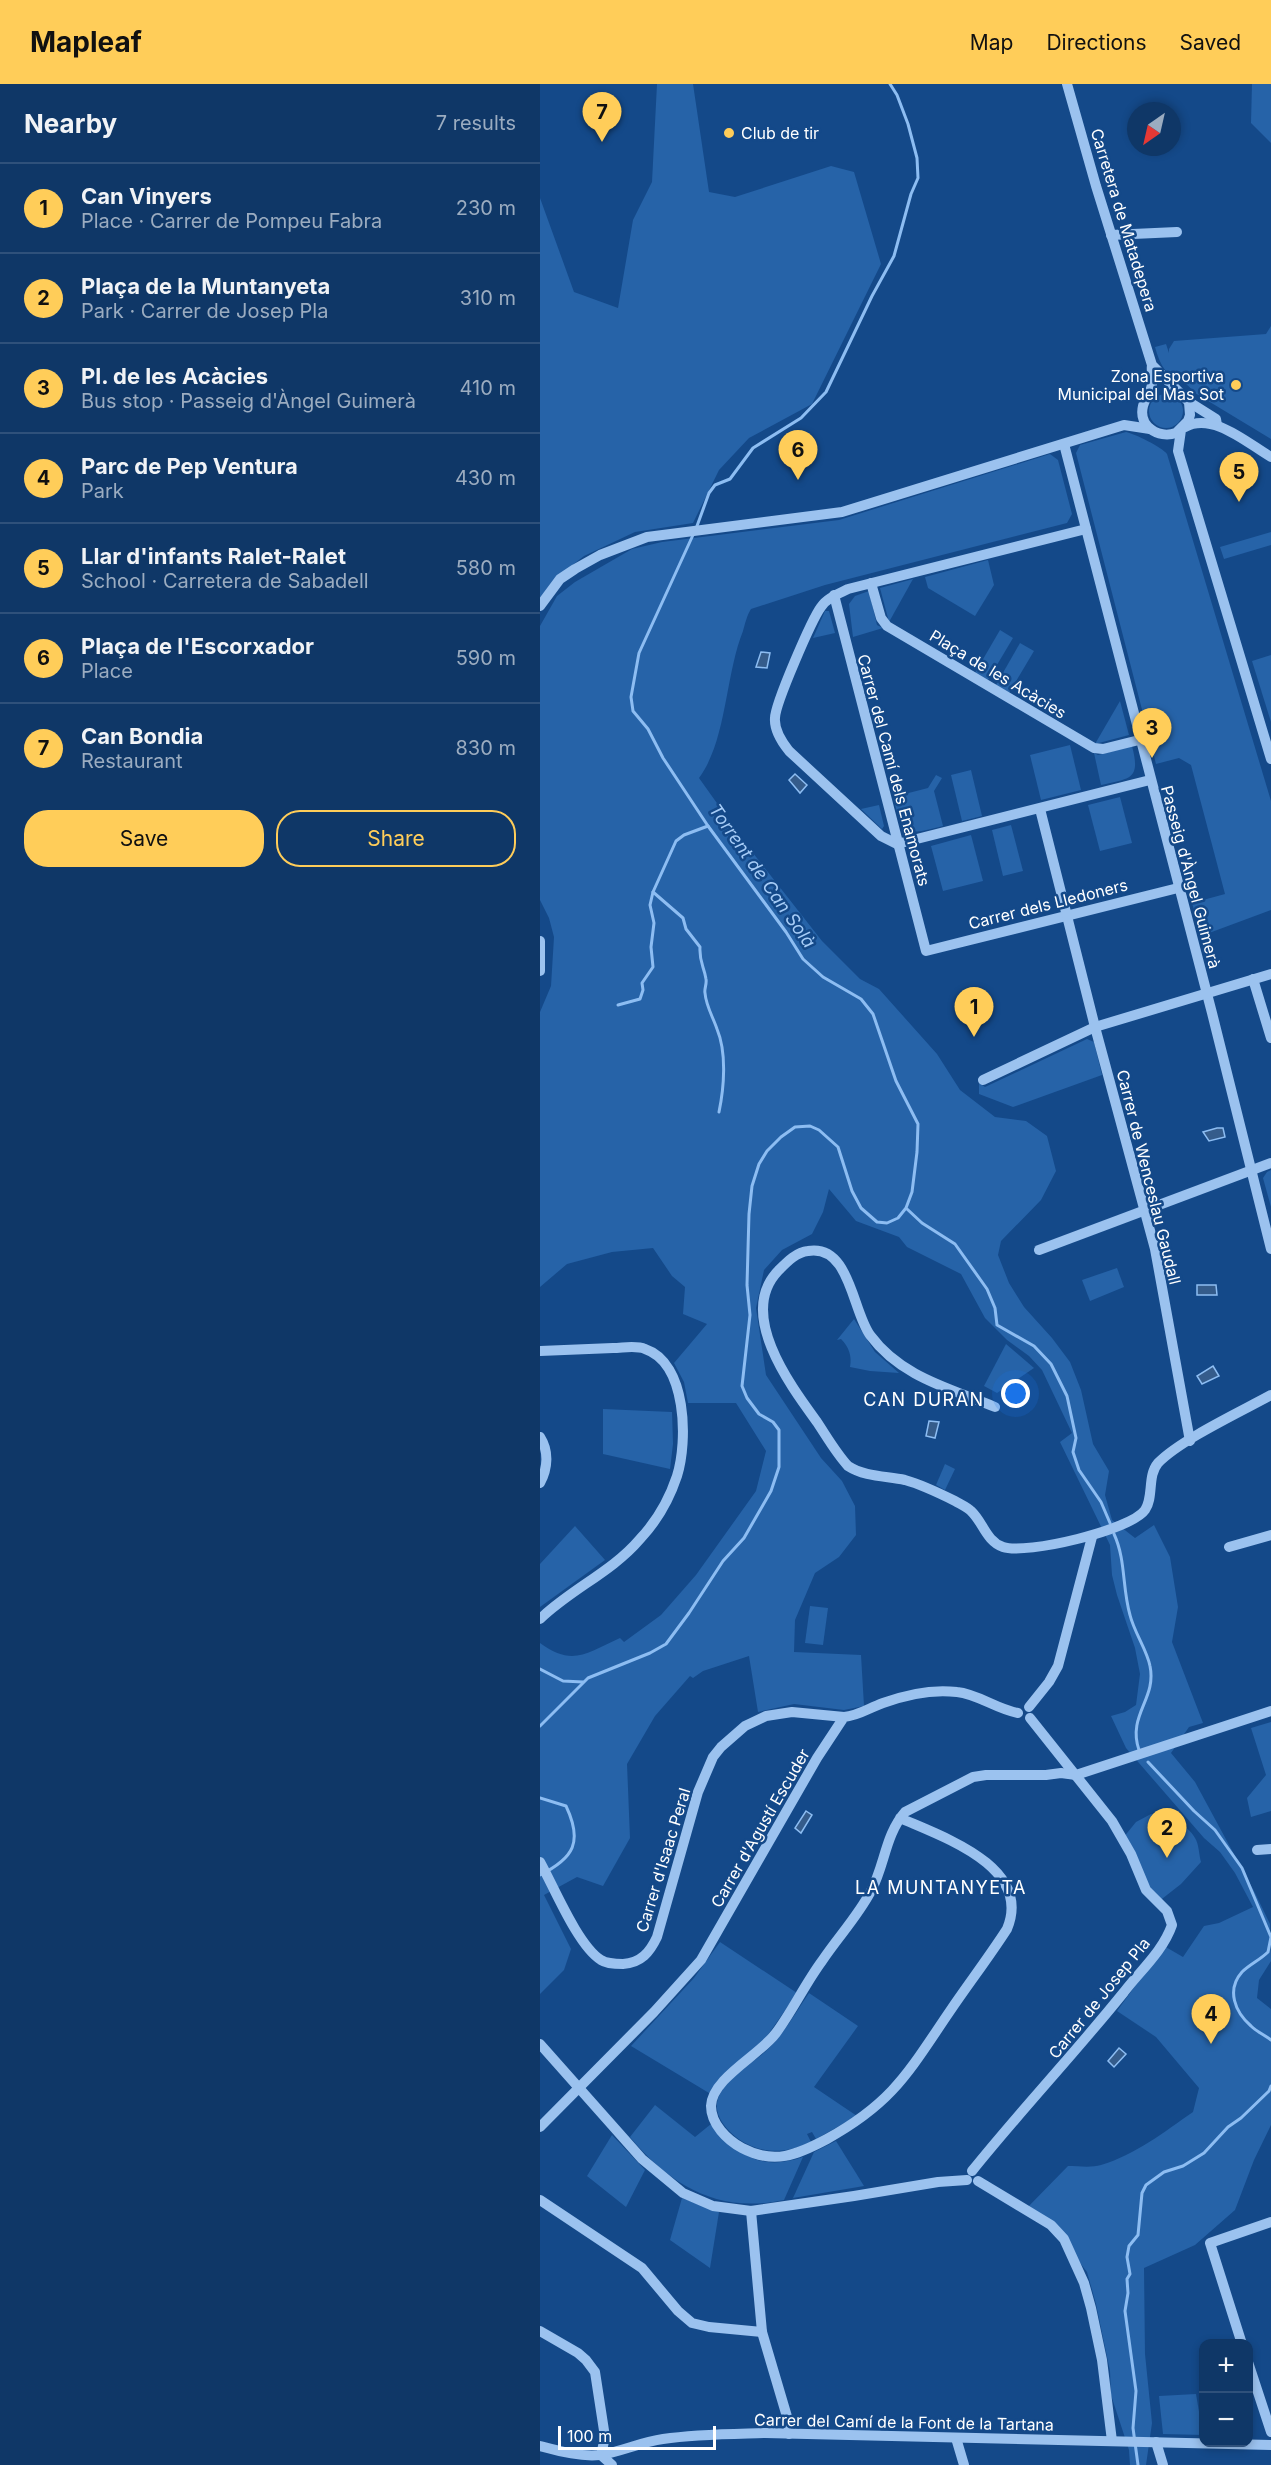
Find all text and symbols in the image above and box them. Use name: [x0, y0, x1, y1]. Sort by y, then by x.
text: Mapleaf: [30, 25, 142, 59]
text: Map: [970, 30, 1013, 55]
text: Directions: [1046, 30, 1147, 55]
text: Saved: [1180, 30, 1241, 55]
pin: 7: [582, 92, 622, 142]
north arrow: [1127, 102, 1181, 156]
text: Nearby: [24, 108, 117, 139]
text: 7 results: [436, 111, 516, 135]
place label: Club de tir: [741, 123, 819, 143]
marker: Club de tir: [722, 126, 736, 140]
street label: Carretera de Matadepera: [1087, 126, 1161, 314]
text: Can Vinyers: [81, 183, 212, 209]
text: 1: [39, 196, 48, 220]
text: 230 m: [456, 196, 516, 220]
text: Place · Carrer de Pompeu Fabra: [81, 209, 382, 233]
text: Plaça de la Muntanyeta: [81, 273, 330, 299]
text: 2: [37, 286, 50, 310]
text: 310 m: [460, 286, 516, 310]
text: Park · Carrer de Josep Pla: [81, 299, 328, 323]
text: Pl. de les Acàcies: [81, 363, 268, 389]
place label: Zona Esportiva Municipal del Mas Sot: [1057, 366, 1224, 404]
text: 3: [37, 376, 50, 400]
text: 410 m: [460, 376, 516, 400]
marker: Zona Esportiva Municipal del Mas Sot: [1229, 378, 1243, 392]
text: Bus stop · Passeig d'Àngel Guimerà: [81, 389, 416, 413]
pin: 6: [778, 430, 818, 480]
pin: 5: [1220, 452, 1258, 502]
text: Parc de Pep Ventura: [81, 453, 298, 479]
text: 4: [37, 466, 50, 490]
text: 430 m: [455, 466, 516, 490]
text: Park: [81, 479, 124, 503]
text: Llar d'infants Ralet-Ralet: [81, 543, 346, 569]
text: 5: [37, 556, 50, 580]
text: 580 m: [456, 556, 516, 580]
text: School · Carretera de Sabadell: [81, 569, 369, 593]
street label: Plaça de les Acàcies: [926, 625, 1070, 723]
text: Plaça de l'Escorxador: [81, 633, 314, 659]
text: 6: [37, 646, 50, 670]
text: 590 m: [456, 646, 516, 670]
street label: Carrer del Camí dels Enamorats: [853, 652, 935, 888]
text: Place: [81, 659, 133, 683]
pin: 3: [1132, 708, 1172, 758]
text: Can Bondia: [81, 723, 203, 749]
text: 7: [38, 736, 49, 760]
text: 830 m: [456, 736, 516, 760]
text: Restaurant: [81, 749, 183, 773]
street label: Passeig d'Àngel Guimerà: [1157, 783, 1225, 971]
water label: Torrent de Can Solà: [705, 800, 820, 952]
button: Save: [24, 810, 264, 867]
button: Share: [276, 810, 516, 867]
street label: Carrer dels Lledoners: [966, 875, 1130, 933]
pin: 1: [954, 988, 994, 1037]
street label: Carrer de Wenceslau Gaudall: [1113, 1068, 1185, 1286]
your location: [1001, 1379, 1030, 1408]
district label: CAN DURAN: [863, 1389, 985, 1410]
street label: Carrer d'Agustí Escuder: [706, 1745, 814, 1911]
street label: Carrer d'Isaac Peral: [632, 1785, 694, 1935]
pin: 2: [1148, 1808, 1186, 1858]
district label: LA MUNTANYETA: [855, 1877, 1027, 1898]
street label: Carrer de Josep Pla: [1044, 1933, 1154, 2063]
pin: 4: [1192, 1994, 1230, 2044]
map controls: [1199, 2339, 1253, 2447]
button: +: [1199, 2339, 1253, 2393]
button: −: [1199, 2393, 1253, 2447]
street label: Carrer del Camí de la Font de la Tartana: [754, 2409, 1054, 2435]
scale bar: [558, 2423, 716, 2450]
text: 100 m: [567, 2426, 612, 2446]

